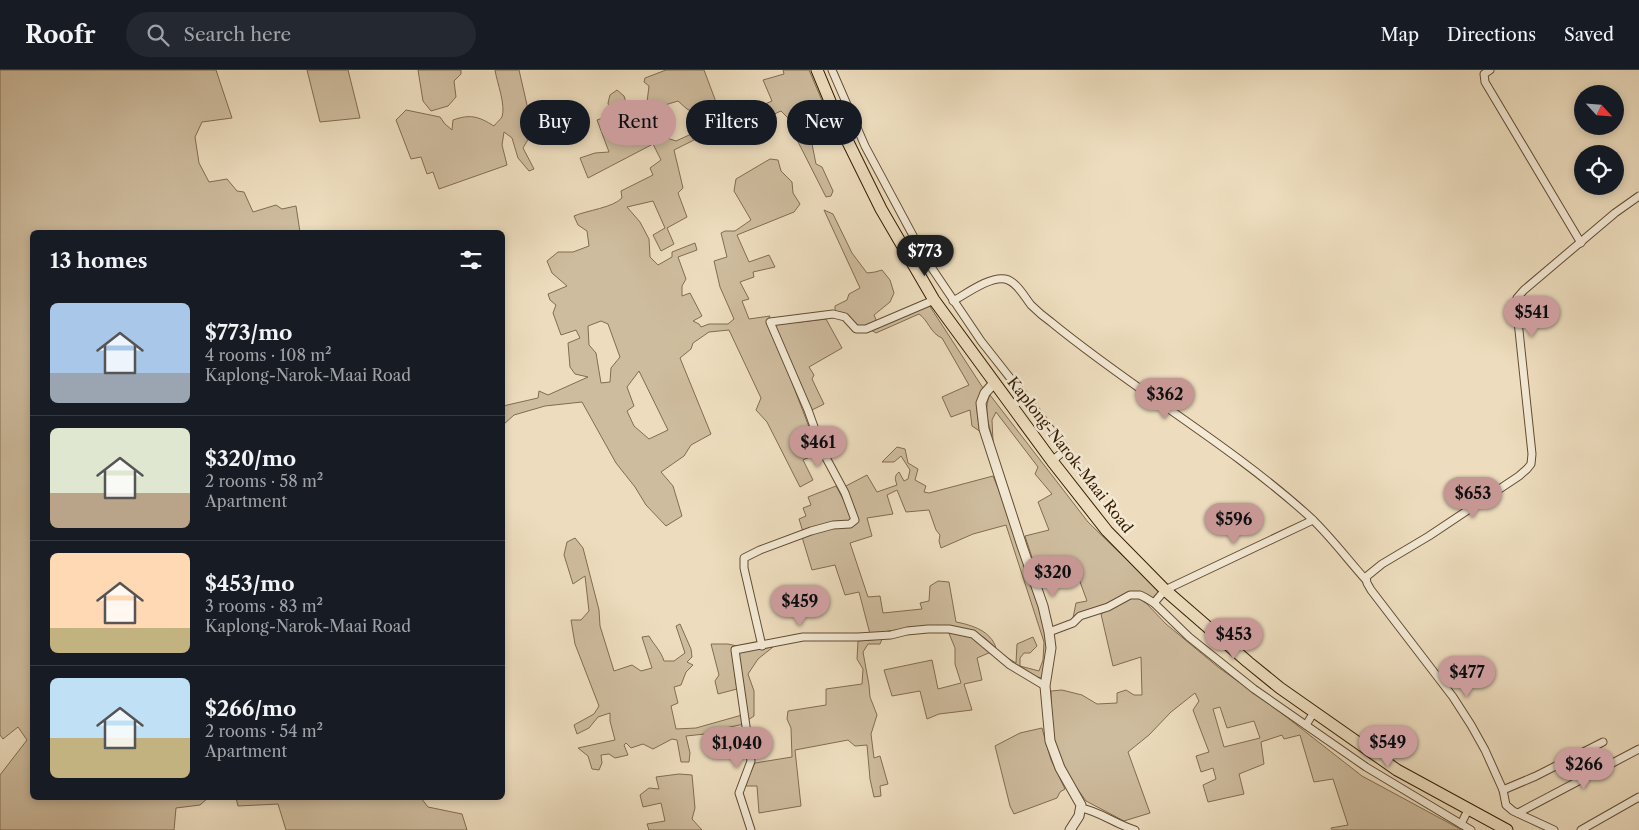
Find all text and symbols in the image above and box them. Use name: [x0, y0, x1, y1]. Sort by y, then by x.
search box: [126, 12, 476, 57]
text: Roofr: [25, 20, 96, 49]
icon: search: [144, 21, 172, 49]
text: Search here: [184, 23, 291, 46]
text: Map: [1380, 24, 1419, 46]
text: Directions: [1447, 24, 1536, 46]
text: Saved: [1564, 24, 1614, 46]
north arrow: [1574, 85, 1624, 135]
map controls: [1574, 85, 1624, 195]
chip: Buy: [520, 100, 590, 145]
chip: Rent: [600, 100, 676, 145]
chip: Filters: [686, 100, 777, 145]
chip: New: [787, 100, 862, 145]
button: locate: [1574, 145, 1624, 195]
pin: $773: [895, 234, 955, 277]
text: $773: [908, 241, 942, 261]
icon: filters: [457, 246, 485, 274]
text: 13 homes: [50, 248, 148, 273]
pin: $541: [1502, 296, 1562, 338]
text: $541: [1515, 302, 1549, 322]
text: $773/mo: [205, 320, 292, 345]
icon: home: [90, 323, 150, 383]
text: 4 rooms · 108 m²: [205, 345, 332, 365]
text: Kaplong-Narok-Maai Road: [205, 365, 411, 385]
street label: Kaplong-Narok-Maai Road: [1003, 373, 1137, 537]
pin: $362: [1135, 378, 1195, 420]
text: $362: [1147, 384, 1184, 404]
pin: $461: [788, 426, 848, 468]
text: $461: [800, 432, 836, 452]
text: $320/mo: [205, 446, 296, 471]
icon: home: [90, 448, 150, 508]
text: 2 rooms · 58 m²: [205, 471, 323, 491]
pin: $653: [1443, 476, 1503, 519]
text: $653: [1455, 483, 1491, 503]
text: Apartment: [205, 491, 287, 511]
pin: $596: [1204, 502, 1264, 545]
text: $596: [1216, 509, 1252, 529]
pin: $320: [1023, 556, 1083, 598]
text: $320: [1034, 562, 1072, 582]
text: $453/mo: [205, 571, 295, 596]
icon: home: [90, 573, 150, 633]
pin: $459: [770, 584, 830, 627]
text: $459: [782, 591, 818, 611]
text: 3 rooms · 83 m²: [205, 596, 323, 616]
text: Kaplong-Narok-Maai Road: [205, 616, 411, 636]
pin: $453: [1204, 618, 1264, 660]
text: $453: [1216, 624, 1252, 644]
pin: $477: [1437, 656, 1497, 698]
text: $477: [1449, 662, 1485, 682]
text: $266/mo: [205, 696, 296, 721]
icon: home: [90, 698, 150, 758]
text: 2 rooms · 54 m²: [205, 721, 323, 741]
pin: $1,040: [696, 726, 778, 769]
pin: $549: [1358, 726, 1418, 768]
text: $549: [1370, 732, 1406, 752]
text: $1,040: [712, 733, 762, 753]
text: Apartment: [205, 741, 287, 761]
pin: $266: [1554, 748, 1614, 790]
text: $266: [1565, 754, 1603, 774]

